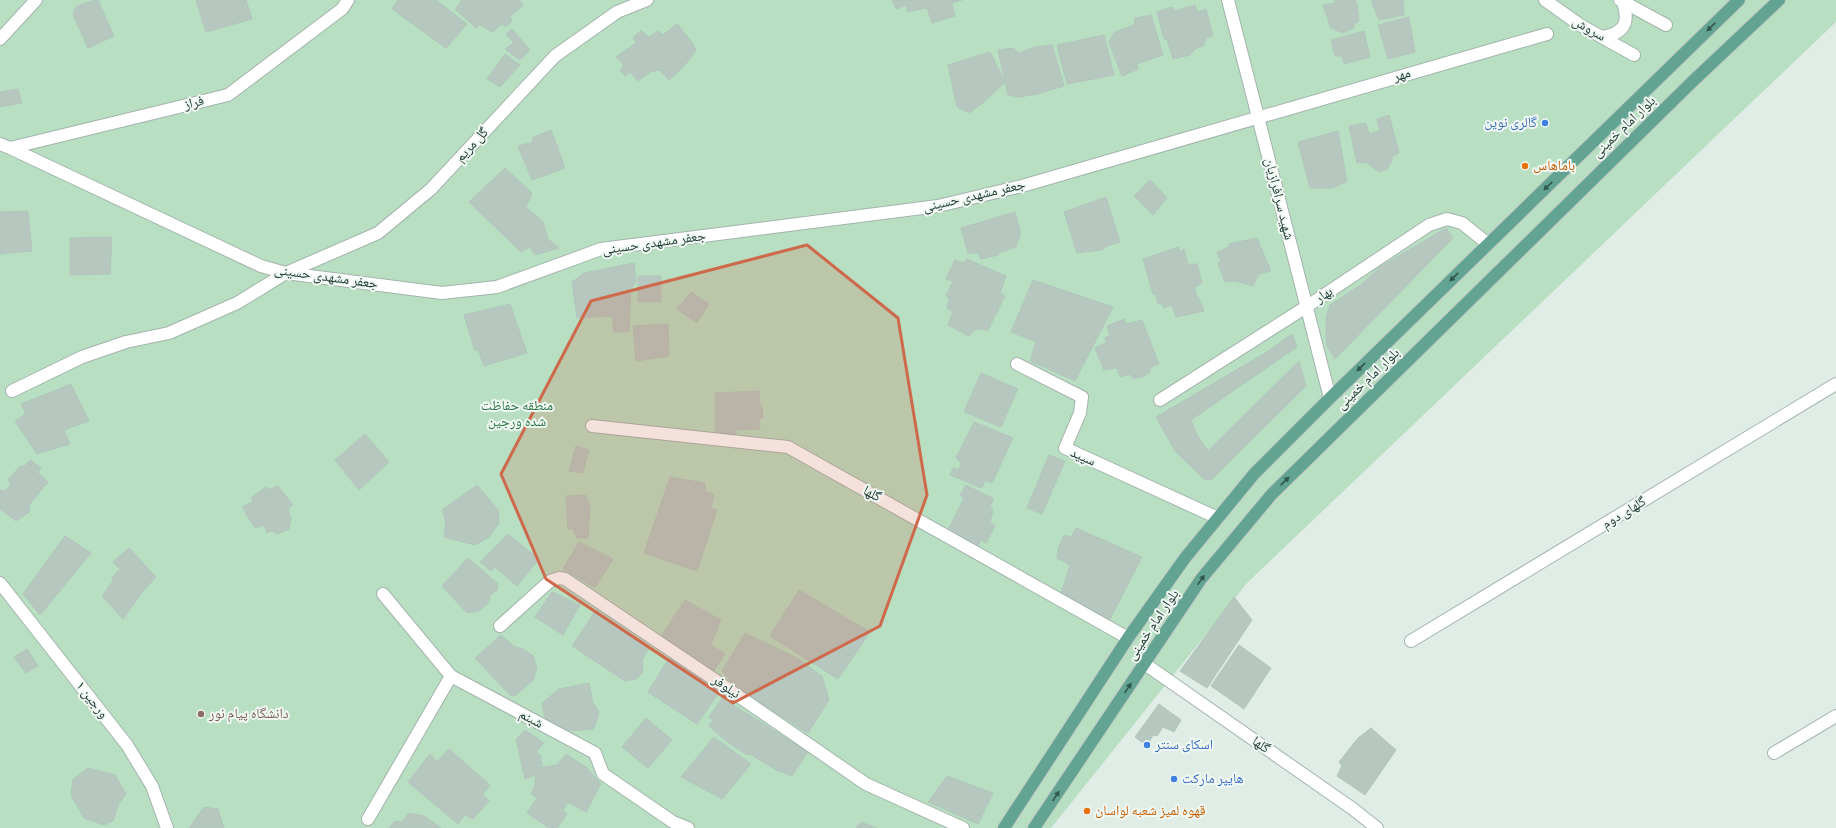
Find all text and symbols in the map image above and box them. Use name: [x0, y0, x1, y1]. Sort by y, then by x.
street label: سروش: [1569, 11, 1609, 47]
one-way arrow: [1706, 22, 1716, 32]
street label: مهر: [1390, 63, 1413, 87]
street label: فراز: [181, 91, 206, 115]
street label: بلوار امام خمینی: [1588, 91, 1660, 163]
place label: گالری نوین: [1484, 113, 1537, 133]
marker: گالری نوین: [1540, 118, 1550, 128]
street label: گل مریم: [451, 123, 493, 167]
street label: شهید سرافرازیان: [1259, 156, 1299, 242]
place label: باماهاس: [1533, 156, 1575, 176]
marker: باماهاس: [1520, 161, 1530, 171]
street label: جعفر مشهدی حسینی: [921, 174, 1027, 218]
one-way arrow: [1543, 181, 1553, 191]
street label: جعفر مشهدی حسینی: [601, 226, 707, 260]
street label: جعفر مشهدی حسینی: [273, 260, 379, 294]
one-way arrow: [1450, 272, 1459, 281]
street label: بهار: [1310, 282, 1337, 309]
street label: بلوار امام خمینی: [1332, 343, 1404, 415]
one-way arrow: [1356, 362, 1366, 372]
park label: منطقه حفاظت شده ورجین: [481, 396, 553, 432]
street label: سپید: [1067, 443, 1099, 471]
one-way arrow: [1280, 476, 1290, 486]
street label: گلها: [859, 481, 885, 507]
street label: گلهای دوم: [1598, 492, 1650, 534]
one-way arrow: [1197, 575, 1205, 586]
street label: بلوار امام خمینی: [1122, 585, 1184, 664]
street label: نیلوفر: [707, 670, 744, 704]
street label: ورجین ۱: [71, 677, 113, 723]
one-way arrow: [1125, 682, 1132, 694]
place label: دانشگاه پیام نور: [208, 704, 289, 724]
street label: شبنم: [515, 704, 547, 734]
marker: دانشگاه پیام نور: [196, 709, 206, 719]
street label: گلها: [1248, 732, 1274, 758]
place label: اسکای سنتر: [1154, 735, 1213, 755]
marker: اسکای سنتر: [1142, 740, 1152, 750]
place label: هایپر مارکت: [1182, 769, 1244, 789]
marker: هایپر مارکت: [1169, 774, 1179, 784]
one-way arrow: [1052, 790, 1060, 801]
place label: قهوه لمیز شعبه لواسان: [1095, 801, 1206, 821]
marker: قهوه لمیز شعبه لواسان: [1082, 806, 1092, 816]

